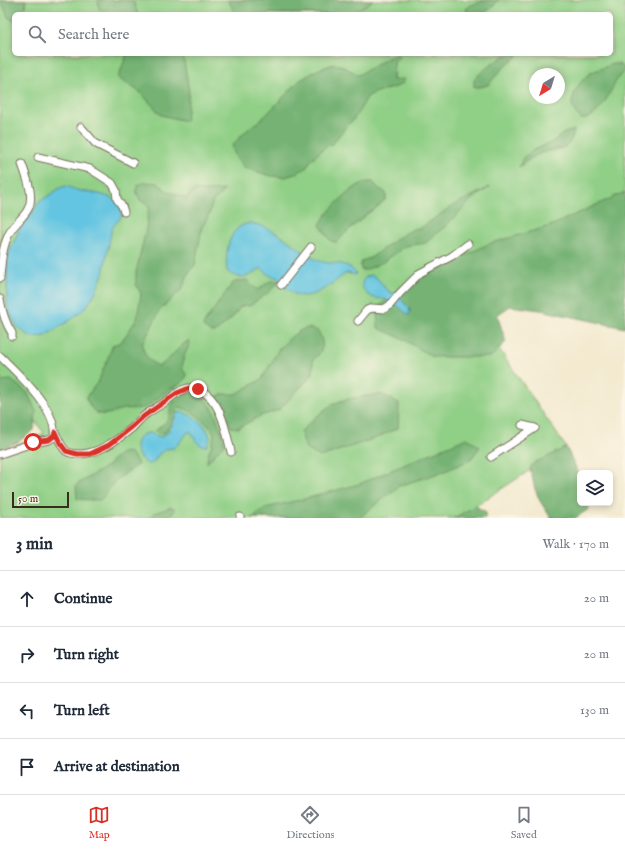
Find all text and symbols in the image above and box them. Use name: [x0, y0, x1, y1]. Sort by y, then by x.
search box: [12, 12, 613, 56]
icon: search: [26, 23, 48, 45]
text: Search here: [58, 25, 129, 44]
north arrow: [529, 68, 565, 104]
route end: [189, 380, 207, 398]
route start: [24, 433, 42, 451]
map controls: [577, 470, 613, 506]
button: layers: [577, 470, 613, 506]
scale bar: [12, 490, 69, 509]
text: 50 m: [18, 492, 38, 506]
text: 3 min: [16, 534, 53, 555]
text: Walk · 170 m: [543, 536, 609, 553]
icon: ahead: [16, 588, 38, 610]
text: Continue: [54, 589, 112, 608]
text: 20 m: [584, 590, 609, 607]
icon: right: [16, 644, 38, 666]
text: Turn right: [54, 645, 119, 664]
text: 20 m: [584, 646, 609, 663]
icon: left: [16, 700, 38, 722]
text: Turn left: [54, 701, 110, 720]
text: 130 m: [580, 702, 609, 719]
icon: arrive: [16, 756, 38, 778]
text: Arrive at destination: [54, 757, 180, 776]
tab: Map: [88, 804, 110, 842]
tab: Directions: [287, 804, 334, 842]
tab: Saved: [511, 804, 537, 842]

